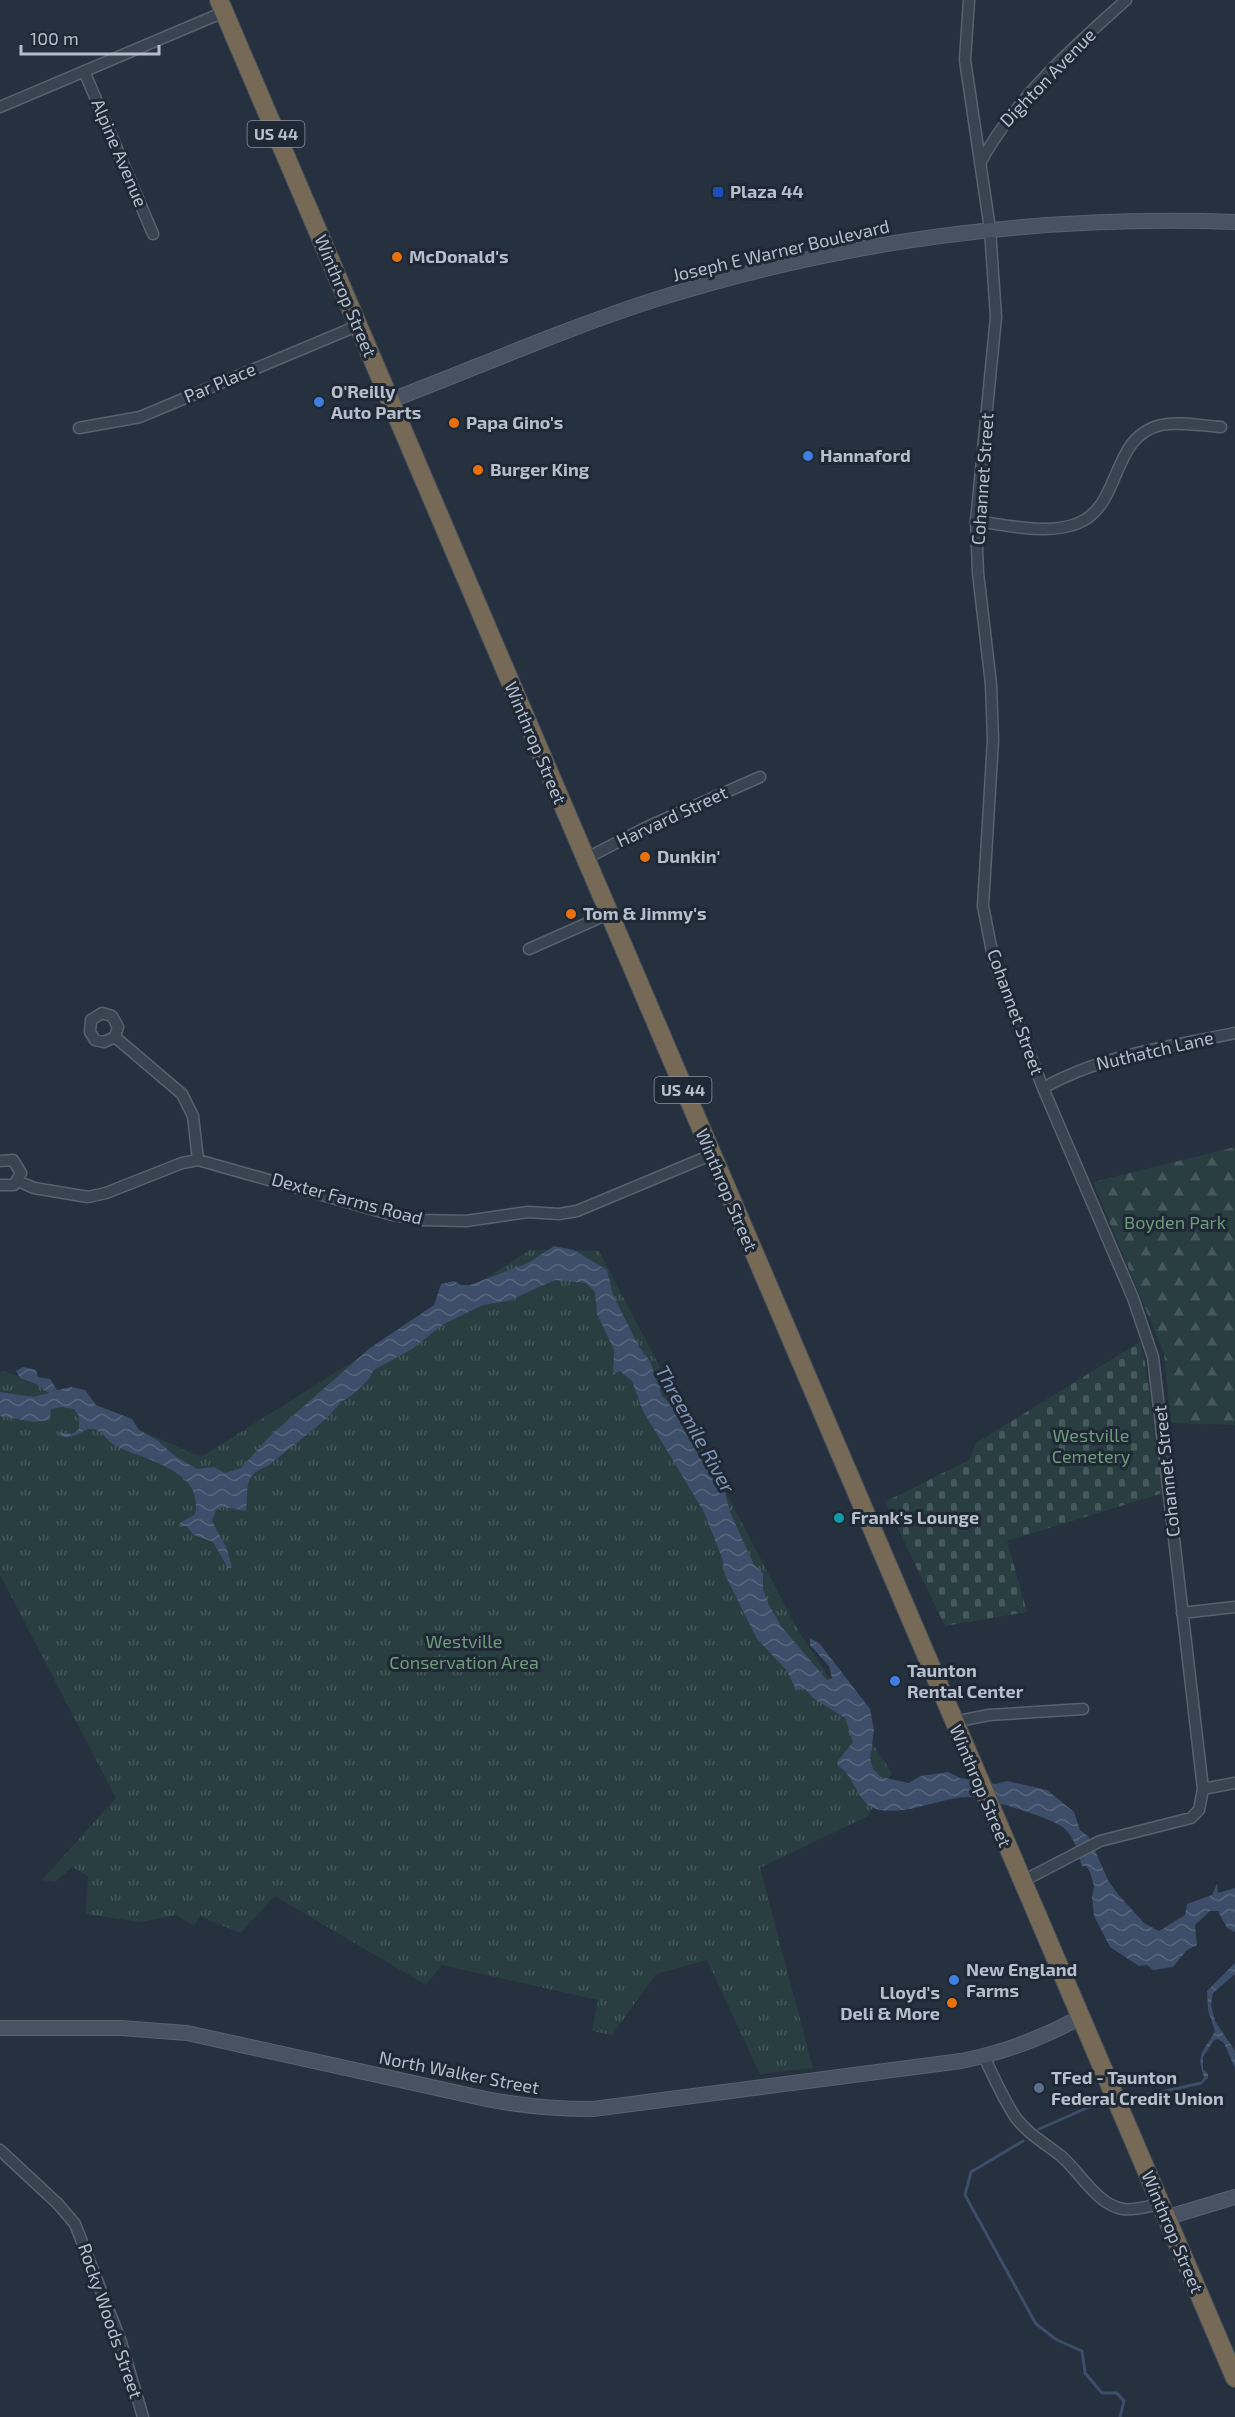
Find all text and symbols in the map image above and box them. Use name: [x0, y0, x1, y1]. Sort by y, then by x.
scale bar: [21, 18, 159, 56]
street label: Dighton Avenue: [995, 23, 1100, 131]
text: 100 m: [30, 27, 79, 49]
street label: Alpine Avenue: [87, 95, 153, 210]
road number: US 44: [248, 121, 304, 147]
place label: Plaza 44: [730, 180, 804, 202]
marker: Plaza 44: [711, 185, 725, 199]
street label: Joseph E Warner Boulevard: [670, 214, 891, 286]
street label: Winthrop Street: [310, 231, 382, 360]
place label: McDonald's: [409, 245, 509, 267]
marker: McDonald's: [390, 250, 404, 264]
street label: Par Place: [181, 357, 259, 407]
place label: O'Reilly Auto Parts: [331, 380, 421, 423]
marker: O'Reilly Auto Parts: [312, 395, 326, 409]
place label: Papa Gino's: [466, 411, 563, 433]
street label: Cohannet Street: [966, 412, 998, 546]
marker: Papa Gino's: [447, 416, 461, 430]
place label: Hannaford: [820, 444, 911, 466]
marker: Hannaford: [801, 449, 815, 463]
place label: Burger King: [490, 458, 590, 480]
marker: Burger King: [471, 463, 485, 477]
street label: Winthrop Street: [500, 678, 572, 807]
street label: Harvard Street: [613, 781, 731, 851]
place label: Dunkin': [657, 845, 720, 867]
marker: Dunkin': [638, 850, 652, 864]
place label: Tom & Jimmy's: [583, 902, 707, 924]
marker: Tom & Jimmy's: [564, 907, 578, 921]
street label: Cohannet Street: [983, 946, 1049, 1078]
street label: Nuthatch Lane: [1094, 1026, 1215, 1074]
road number: US 44: [654, 1077, 712, 1103]
street label: Winthrop Street: [691, 1125, 763, 1254]
street label: Dexter Farms Road: [269, 1167, 425, 1229]
park label: Boyden Park: [1124, 1211, 1226, 1233]
water label: Threemile River: [651, 1360, 741, 1497]
street label: Cohannet Street: [1148, 1404, 1184, 1538]
park label: Westville Cemetery: [1052, 1424, 1131, 1467]
place label: Frank's Lounge: [851, 1506, 979, 1528]
marker: Frank's Lounge: [832, 1511, 846, 1525]
park label: Westville Conservation Area: [389, 1630, 539, 1673]
place label: Taunton Rental Center: [907, 1659, 1024, 1702]
marker: Taunton Rental Center: [888, 1674, 902, 1688]
street label: Winthrop Street: [945, 1721, 1017, 1850]
place label: New England Farms: [966, 1958, 1077, 2001]
marker: New England Farms: [947, 1973, 961, 1987]
place label: Lloyd's Deli & More: [840, 1981, 940, 2024]
marker: Lloyd's Deli & More: [945, 1996, 959, 2010]
street label: North Walker Street: [377, 2046, 541, 2098]
place label: TFed - Taunton Federal Credit Union: [1051, 2066, 1224, 2109]
marker: TFed - Taunton Federal Credit Union: [1032, 2081, 1046, 2095]
street label: Winthrop Street: [1137, 2167, 1209, 2296]
street label: Rocky Woods Street: [74, 2240, 148, 2401]

